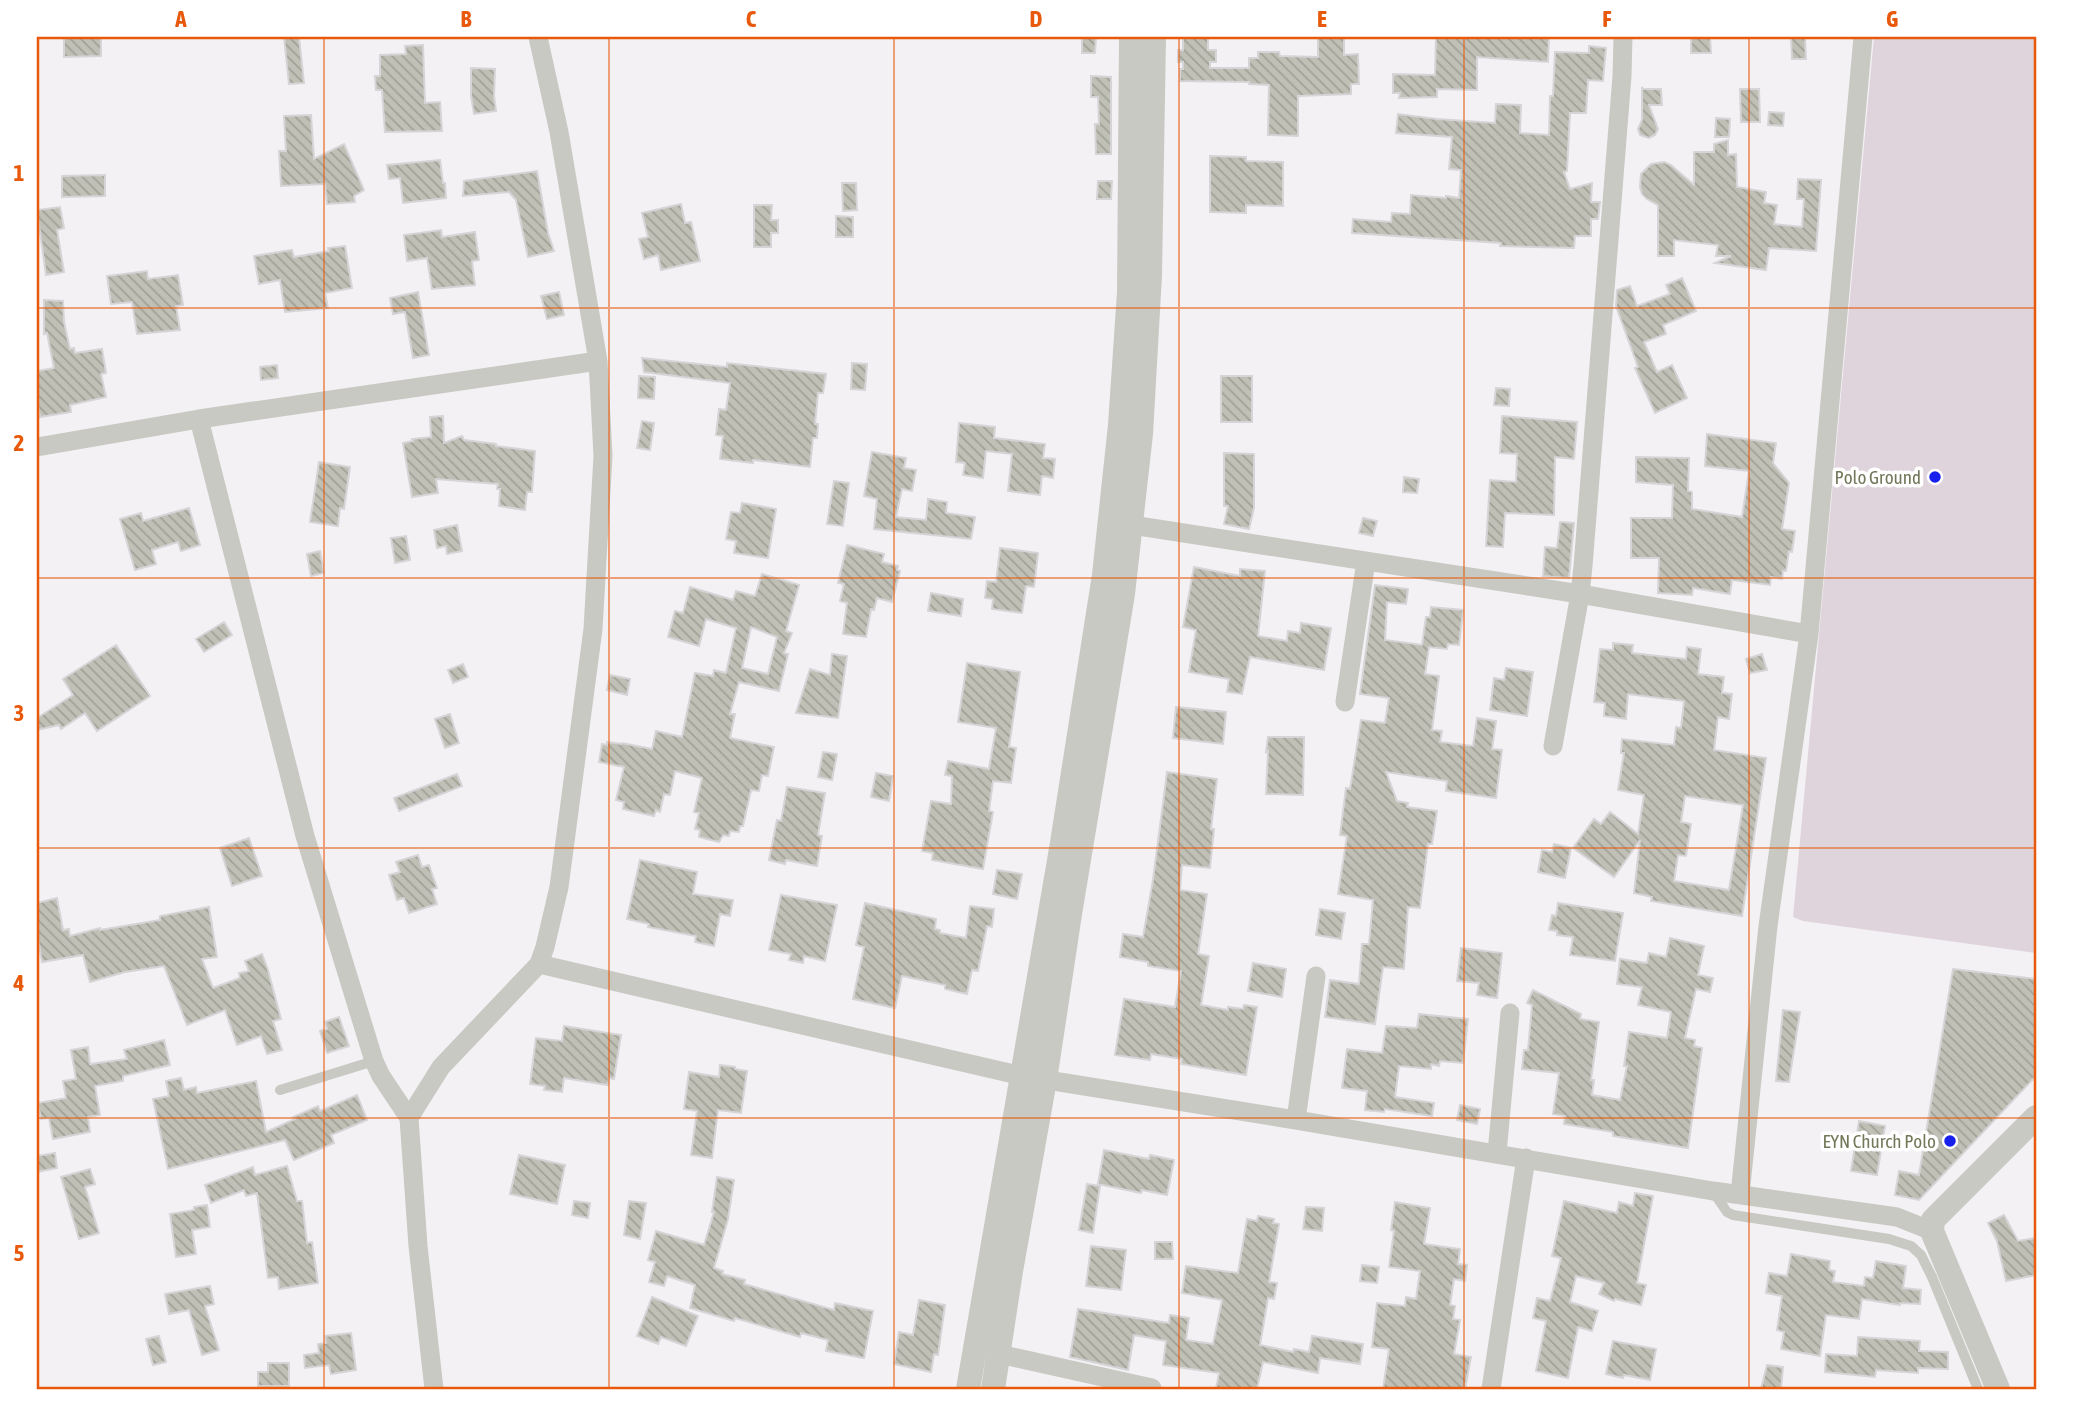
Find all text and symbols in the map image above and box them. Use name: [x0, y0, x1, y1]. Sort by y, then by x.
text: A: [174, 6, 187, 32]
text: B: [461, 6, 472, 32]
text: C: [746, 6, 757, 32]
text: D: [1030, 6, 1043, 32]
text: E: [1317, 6, 1327, 32]
text: F: [1602, 6, 1612, 32]
text: G: [1886, 6, 1898, 32]
text: 1: [14, 160, 25, 186]
text: 2: [14, 430, 24, 456]
place label: Polo Ground: [1835, 466, 1921, 488]
marker: Polo Ground: [1927, 469, 1943, 485]
text: 3: [14, 700, 24, 726]
text: 4: [13, 970, 25, 996]
place label: EYN Church Polo: [1822, 1130, 1936, 1152]
marker: EYN Church Polo: [1942, 1133, 1958, 1149]
text: 5: [14, 1240, 25, 1266]

